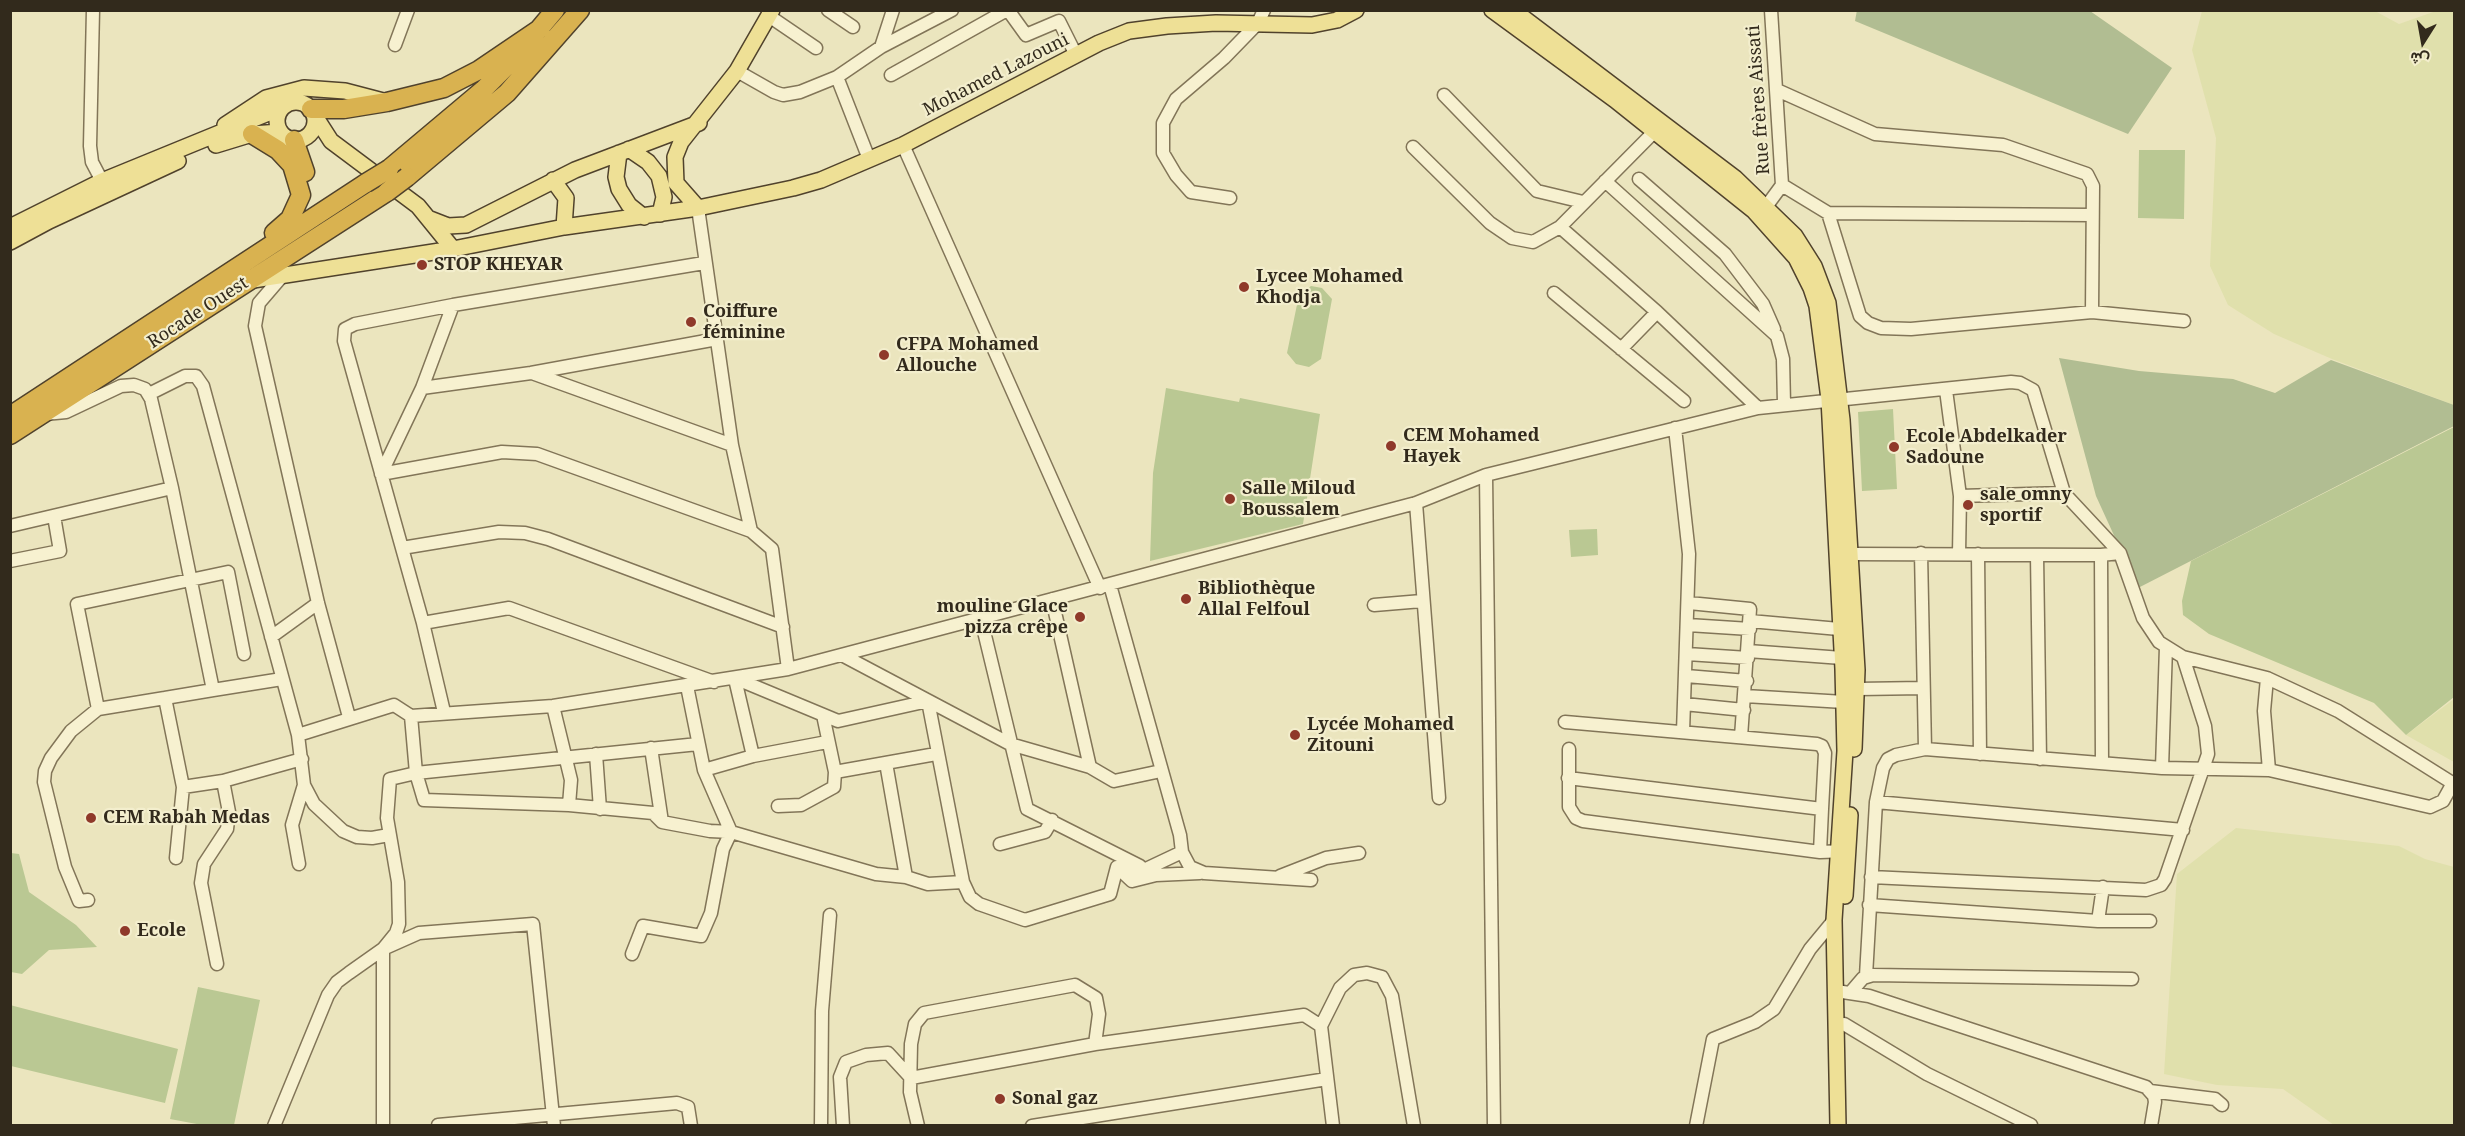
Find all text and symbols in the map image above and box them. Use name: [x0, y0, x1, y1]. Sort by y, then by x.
north arrow: [2393, 12, 2453, 72]
street label: Rue frères Aissati: [1743, 24, 1775, 176]
street label: Mohamed Lazouni: [919, 29, 1073, 121]
text: ش: [2408, 47, 2431, 72]
place label: STOP KHEYAR: [434, 254, 563, 276]
marker: STOP KHEYAR: [415, 258, 429, 272]
place label: Lycee Mohamed Khodja: [1256, 266, 1403, 308]
street label: Rocade Ouest: [144, 273, 252, 353]
marker: Lycee Mohamed Khodja: [1237, 280, 1251, 294]
place label: Coiffure féminine: [703, 301, 785, 344]
marker: Coiffure féminine: [684, 315, 698, 329]
place label: CFPA Mohamed Allouche: [896, 334, 1039, 376]
marker: CFPA Mohamed Allouche: [877, 348, 891, 362]
place label: CEM Mohamed Hayek: [1403, 425, 1539, 468]
place label: Ecole Abdelkader Sadoune: [1906, 426, 2067, 468]
marker: CEM Mohamed Hayek: [1384, 439, 1398, 453]
marker: Ecole Abdelkader Sadoune: [1887, 440, 1901, 454]
place label: Salle Miloud Boussalem: [1242, 478, 1355, 520]
place label: sale omny sportif: [1980, 484, 2072, 526]
marker: Salle Miloud Boussalem: [1223, 492, 1237, 506]
marker: sale omny sportif: [1961, 498, 1975, 512]
place label: Bibliothèque Allal Felfoul: [1198, 578, 1315, 620]
marker: Bibliothèque Allal Felfoul: [1179, 592, 1193, 606]
place label: mouline Glace pizza crêpe: [937, 596, 1068, 638]
marker: mouline Glace pizza crêpe: [1073, 610, 1087, 624]
place label: Lycée Mohamed Zitouni: [1307, 714, 1454, 756]
marker: Lycée Mohamed Zitouni: [1288, 728, 1302, 742]
place label: CEM Rabah Medas: [103, 807, 270, 829]
marker: CEM Rabah Medas: [84, 811, 98, 825]
place label: Ecole: [137, 920, 186, 942]
marker: Ecole: [118, 924, 132, 938]
place label: Sonal gaz: [1012, 1088, 1098, 1110]
marker: Sonal gaz: [993, 1092, 1007, 1106]

